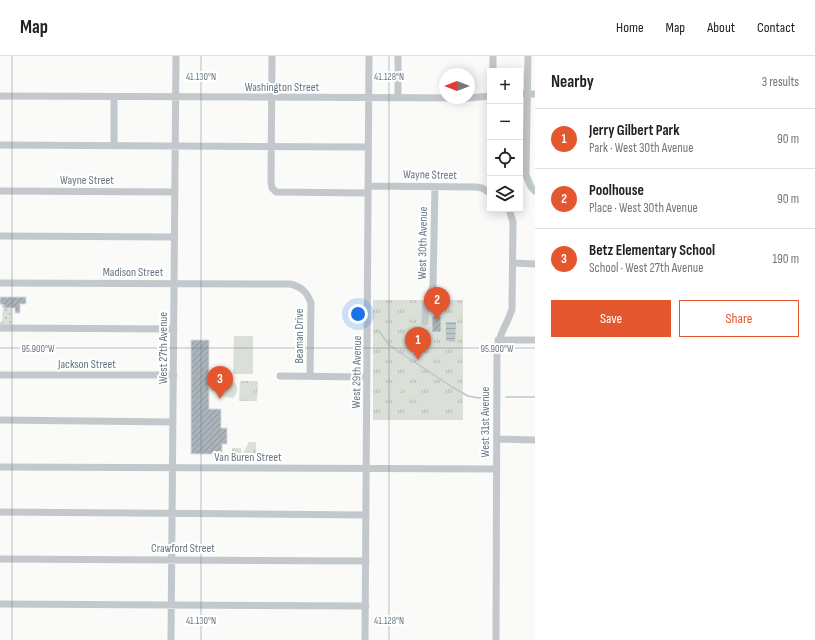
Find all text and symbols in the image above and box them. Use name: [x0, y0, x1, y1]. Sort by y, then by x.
text: Map: [20, 16, 48, 39]
text: Home: [616, 19, 644, 36]
text: Map: [666, 19, 685, 36]
text: About: [707, 19, 735, 36]
text: Contact: [757, 19, 795, 36]
north arrow: [439, 68, 475, 104]
map controls: [487, 68, 523, 212]
button: +: [487, 68, 523, 104]
text: 41.130°N: [186, 71, 216, 83]
text: 41.128°N: [374, 71, 404, 83]
text: Nearby: [551, 72, 594, 92]
text: 3 results: [762, 74, 799, 90]
street label: Washington Street: [245, 80, 320, 95]
button: −: [487, 104, 523, 140]
text: Jerry Gilbert Park: [589, 121, 680, 140]
text: 1: [561, 131, 567, 147]
text: 90 m: [777, 131, 799, 147]
button: locate: [487, 140, 523, 176]
text: Park · West 30th Avenue: [589, 140, 694, 156]
street label: Wayne Street: [403, 167, 457, 183]
street label: Wayne Street: [60, 173, 114, 188]
button: layers: [487, 176, 523, 212]
text: Poolhouse: [589, 181, 644, 200]
text: 2: [561, 191, 567, 207]
text: 90 m: [777, 191, 799, 207]
text: Place · West 30th Avenue: [589, 200, 698, 216]
street label: West 30th Avenue: [415, 206, 431, 279]
text: Betz Elementary School: [589, 241, 715, 260]
text: 3: [561, 251, 567, 267]
text: 190 m: [772, 251, 799, 267]
text: School · West 27th Avenue: [589, 260, 704, 276]
street label: Madison Street: [103, 265, 164, 280]
pin: 2: [424, 287, 450, 320]
button: Save: [551, 300, 671, 337]
button: Share: [679, 300, 799, 337]
your location: [348, 304, 368, 324]
street label: Beaman Drive: [292, 308, 307, 364]
street label: West 27th Avenue: [156, 312, 171, 384]
pin: 1: [405, 327, 431, 360]
street label: West 29th Avenue: [349, 335, 365, 408]
text: 95.900°W: [22, 343, 55, 355]
text: 95.900°W: [481, 343, 514, 355]
street label: Jackson Street: [57, 357, 116, 372]
pin: 3: [207, 366, 233, 399]
street label: West 31st Avenue: [478, 386, 493, 457]
street label: Van Buren Street: [214, 450, 282, 465]
street label: Crawford Street: [151, 541, 215, 556]
text: 41.130°N: [186, 615, 216, 627]
text: 41.128°N: [374, 615, 404, 627]

